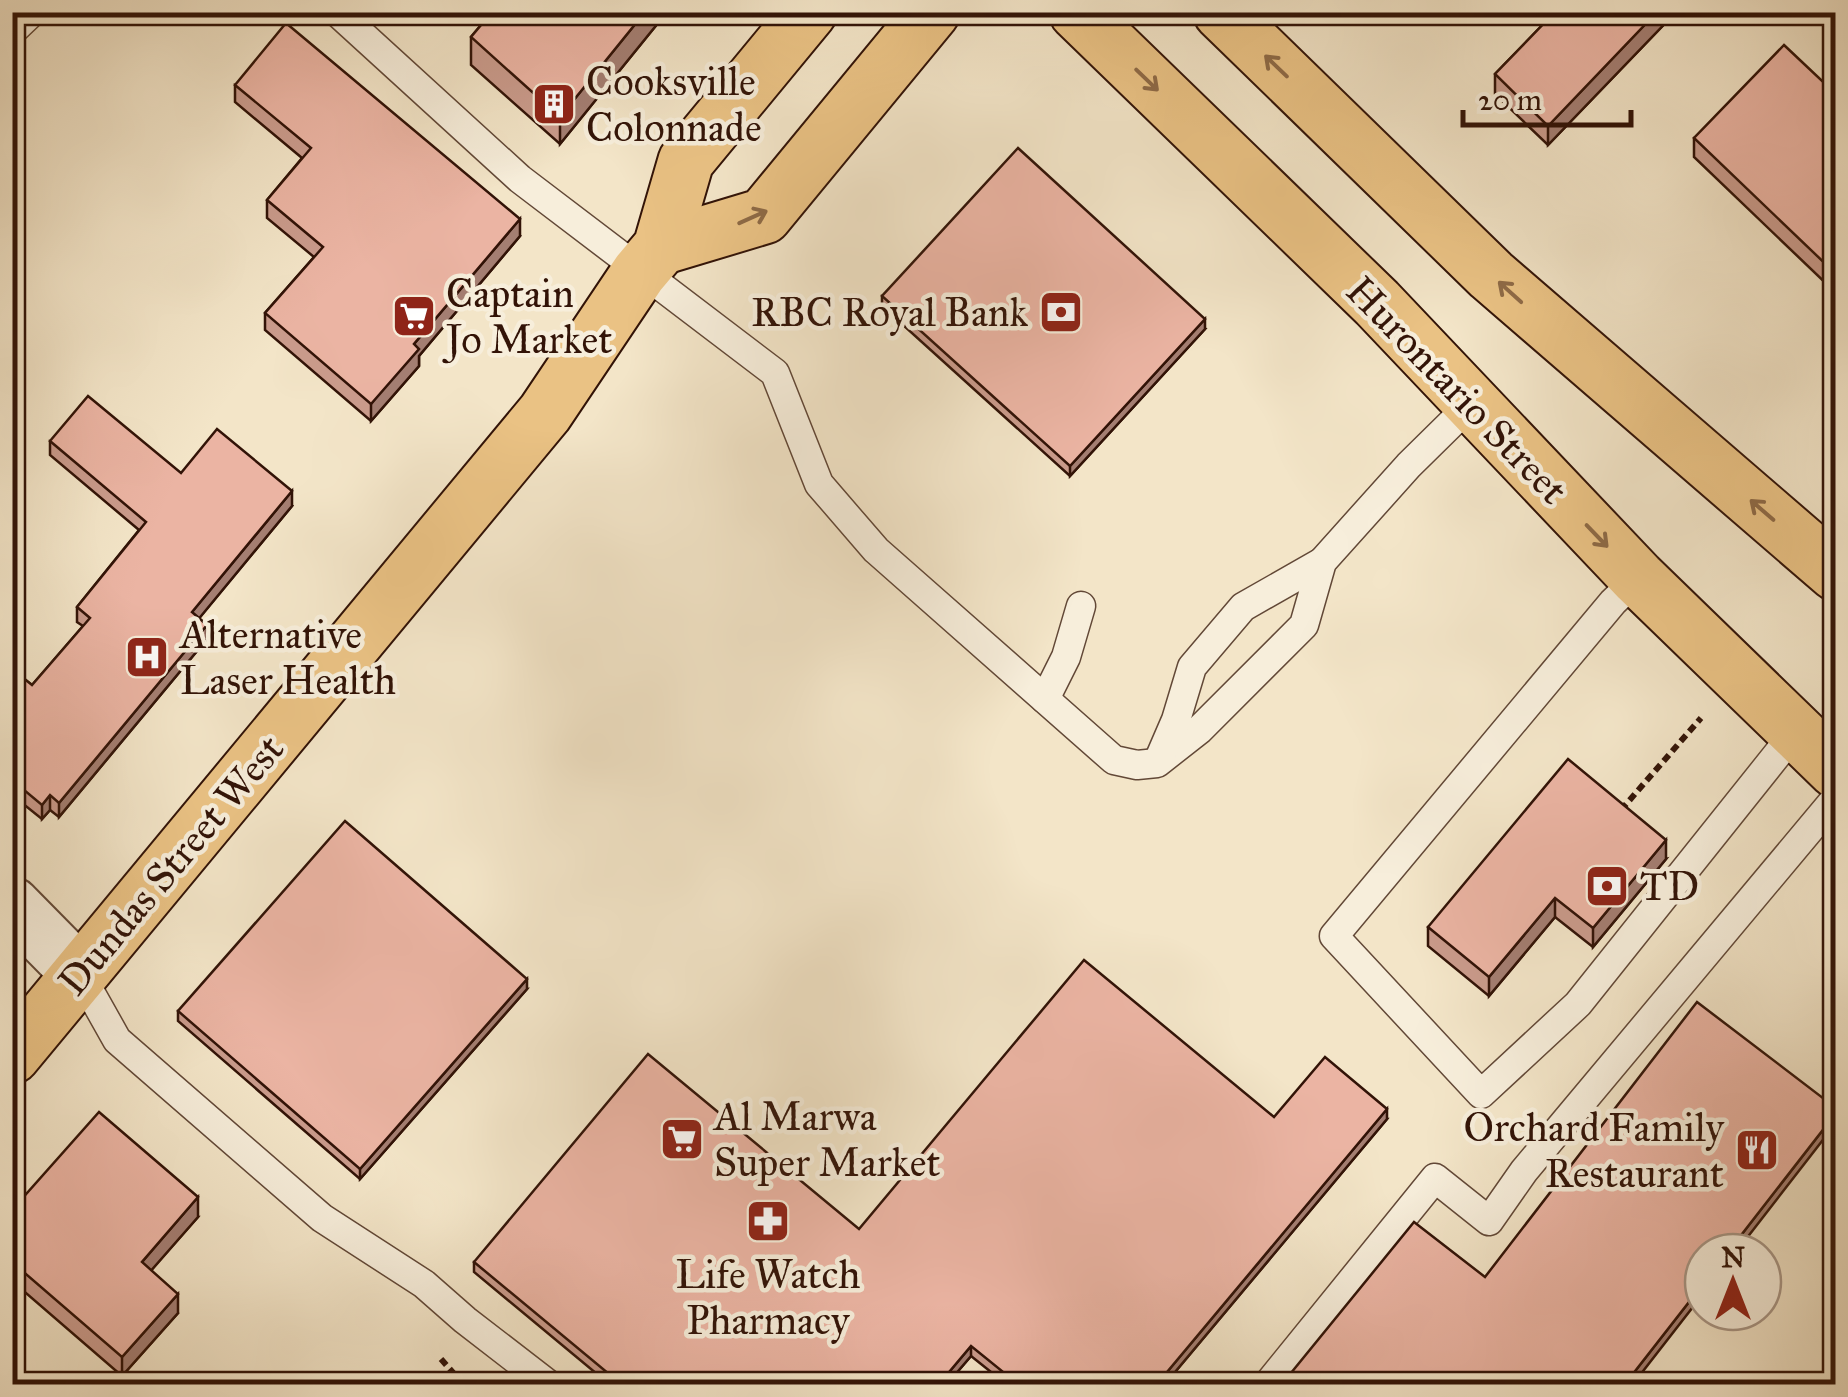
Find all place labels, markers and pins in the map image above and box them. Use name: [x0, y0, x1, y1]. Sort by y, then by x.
place label: Cooksville Colonnade: [586, 57, 762, 152]
building icon: Cooksville Colonnade: [531, 81, 577, 127]
place label: Captain Jo Market: [442, 269, 612, 364]
place label: RBC Royal Bank: [751, 288, 1028, 337]
bank icon: RBC Royal Bank: [1038, 289, 1084, 335]
supermarket icon: Captain Jo Market: [391, 293, 437, 339]
place label: Alternative Laser Health: [178, 610, 396, 705]
hospital icon: Alternative Laser Health: [124, 634, 170, 680]
place label: TD: [1640, 862, 1699, 911]
bank icon: TD: [1584, 863, 1630, 909]
place label: Al Marwa Super Market: [712, 1092, 940, 1187]
place label: Orchard Family Restaurant: [1464, 1103, 1725, 1198]
supermarket icon: Al Marwa Super Market: [659, 1116, 705, 1162]
restaurant icon: Orchard Family Restaurant: [1734, 1127, 1780, 1173]
pharmacy icon: Life Watch Pharmacy: [745, 1198, 791, 1244]
place label: Life Watch Pharmacy: [675, 1250, 861, 1345]

